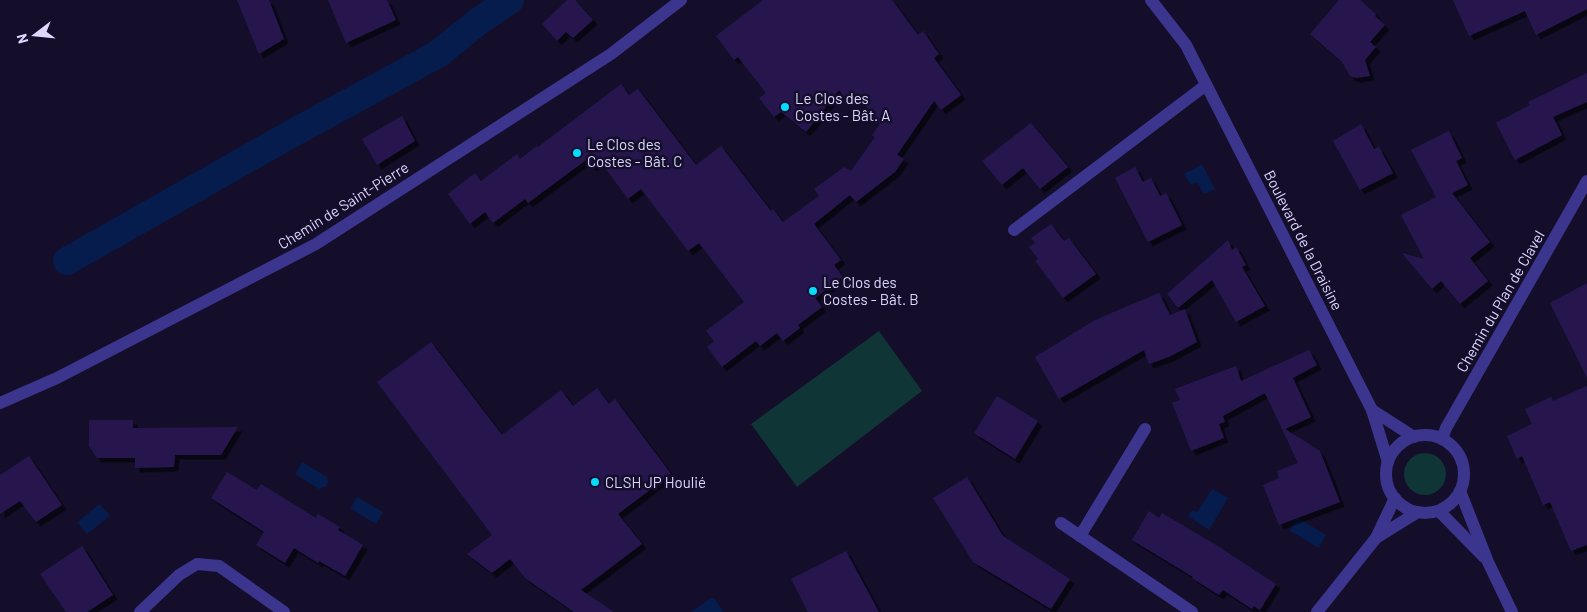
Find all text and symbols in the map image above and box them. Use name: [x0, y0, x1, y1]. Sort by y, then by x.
north arrow: [10, 10, 60, 60]
text: N: [13, 32, 31, 46]
place label: Le Clos des Costes - Bât. A: [795, 89, 890, 124]
marker: Le Clos des Costes - Bât. A: [779, 101, 791, 113]
place label: Le Clos des Costes - Bât. C: [587, 135, 682, 170]
marker: Le Clos des Costes - Bât. C: [571, 147, 583, 159]
street label: Chemin de Saint-Pierre: [274, 157, 412, 253]
street label: Boulevard de la Draisine: [1261, 167, 1347, 313]
street label: Chemin du Plan de Clavel: [1452, 227, 1548, 375]
place label: Le Clos des Costes - Bât. B: [823, 273, 919, 308]
marker: Le Clos des Costes - Bât. B: [807, 285, 819, 297]
place label: CLSH JP Houlié: [605, 473, 706, 491]
marker: CLSH JP Houlié: [589, 476, 601, 488]

